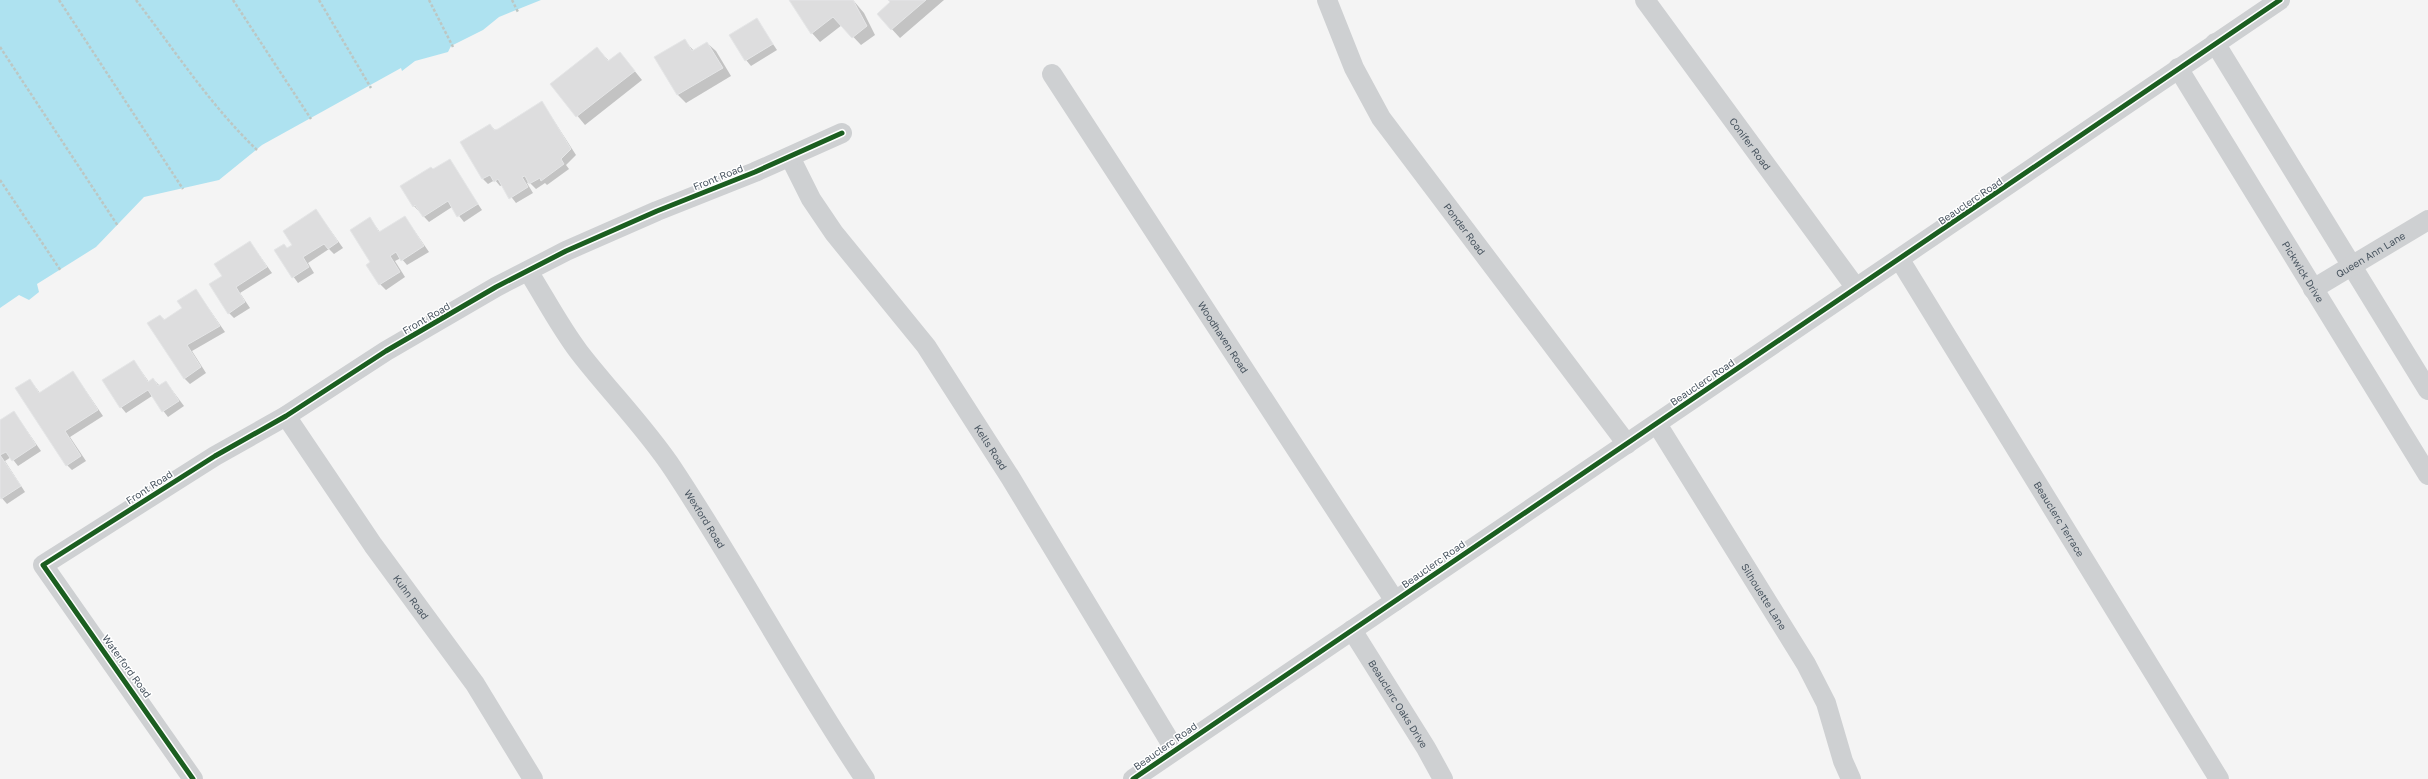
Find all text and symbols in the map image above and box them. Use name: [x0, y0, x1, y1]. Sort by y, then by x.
street label: Conifer Road: [1727, 115, 1773, 172]
street label: Front Road: [691, 162, 745, 192]
street label: Beauclerc Road: [1936, 175, 2004, 227]
street label: Ponder Road: [1441, 201, 1488, 257]
street label: Queen Ann Lane: [2334, 229, 2407, 280]
street label: Pickwick Drive: [2280, 239, 2327, 305]
street label: Woodhaven Road: [1196, 299, 1251, 375]
street label: Front Road: [400, 300, 452, 336]
street label: Beauclerc Road: [1668, 356, 1736, 408]
street label: Kells Road: [972, 422, 1010, 472]
street label: Front Road: [124, 468, 174, 506]
street label: Beauclerc Terrace: [2032, 479, 2087, 559]
street label: Wexford Road: [682, 487, 728, 550]
street label: Beauclerc Road: [1399, 538, 1467, 590]
street label: Silhouette Lane: [1739, 561, 1789, 632]
street label: Kuhn Road: [391, 572, 431, 621]
street label: Waterford Road: [100, 632, 154, 700]
street label: Beauclerc Oaks Drive: [1366, 657, 1430, 750]
street label: Beauclerc Road: [1131, 720, 1199, 772]

